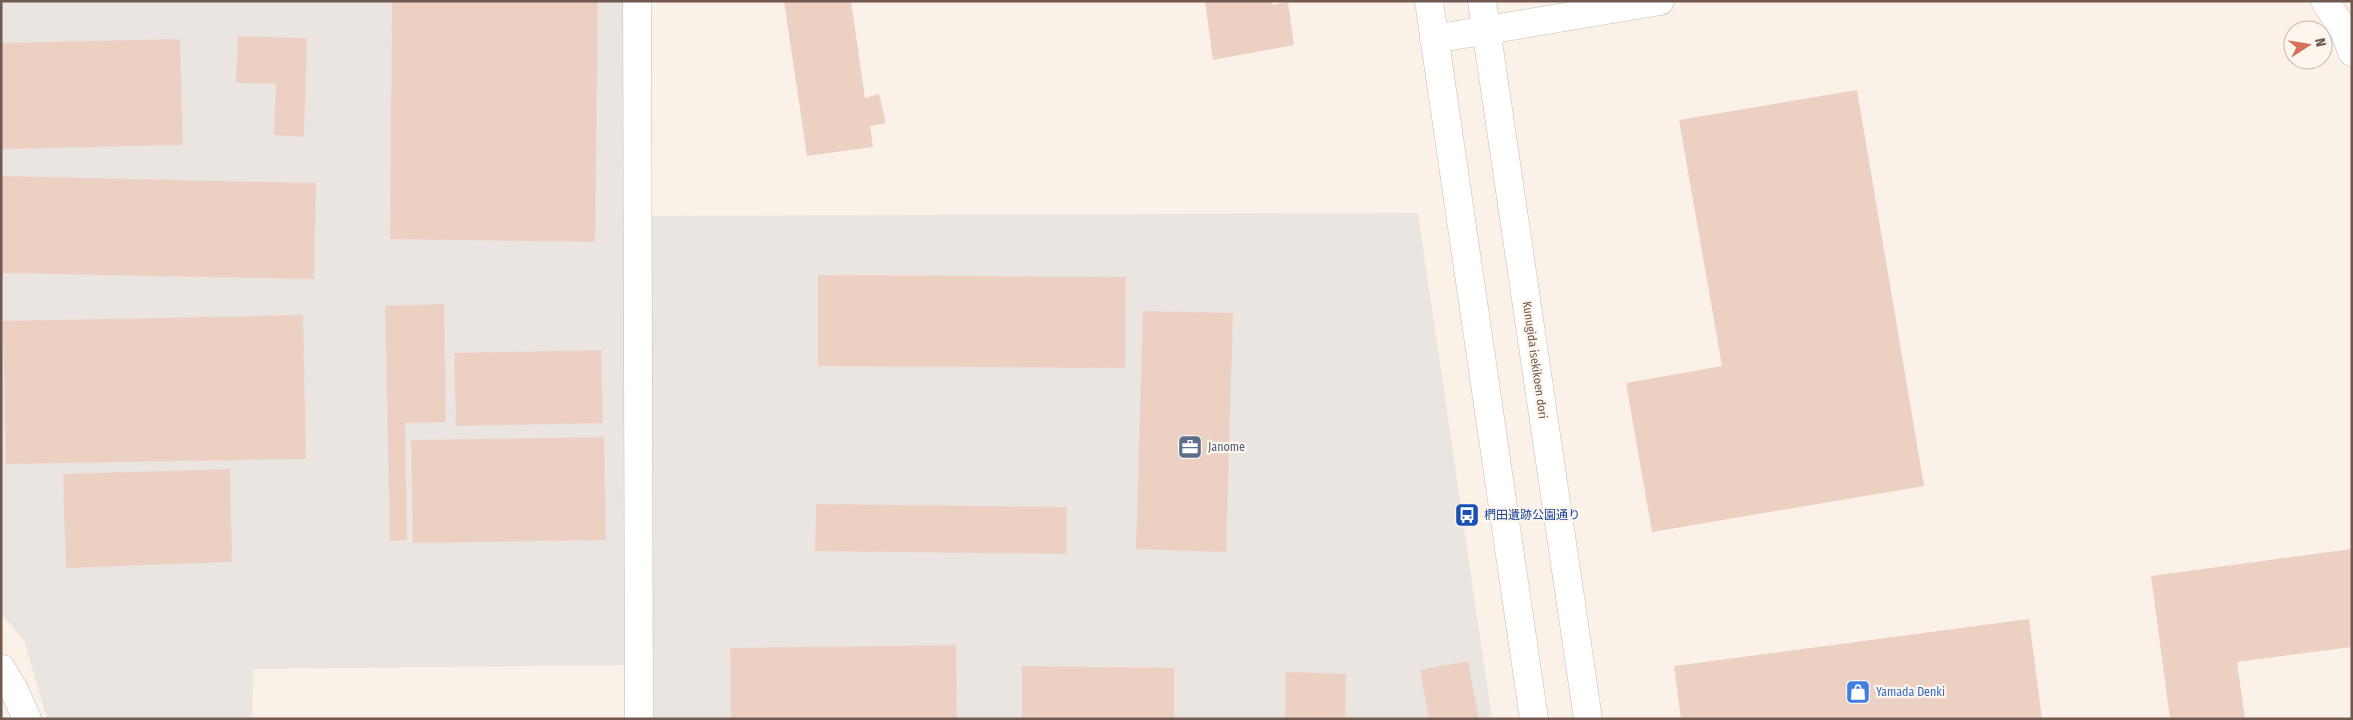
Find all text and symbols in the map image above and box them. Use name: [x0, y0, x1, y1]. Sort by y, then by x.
north arrow: [2283, 20, 2333, 70]
text: N: [2311, 37, 2329, 48]
street label: Kunugida isekikoen dori: [1520, 300, 1550, 420]
office icon: Janome: [1177, 434, 1203, 460]
place label: Janome: [1208, 440, 1245, 454]
bus stop icon: 椚田遺跡公園通り: [1454, 502, 1480, 528]
place label: 椚田遺跡公園通り: [1484, 508, 1580, 522]
shop icon: Yamada Denki: [1845, 679, 1871, 705]
place label: Yamada Denki: [1876, 685, 1945, 699]

